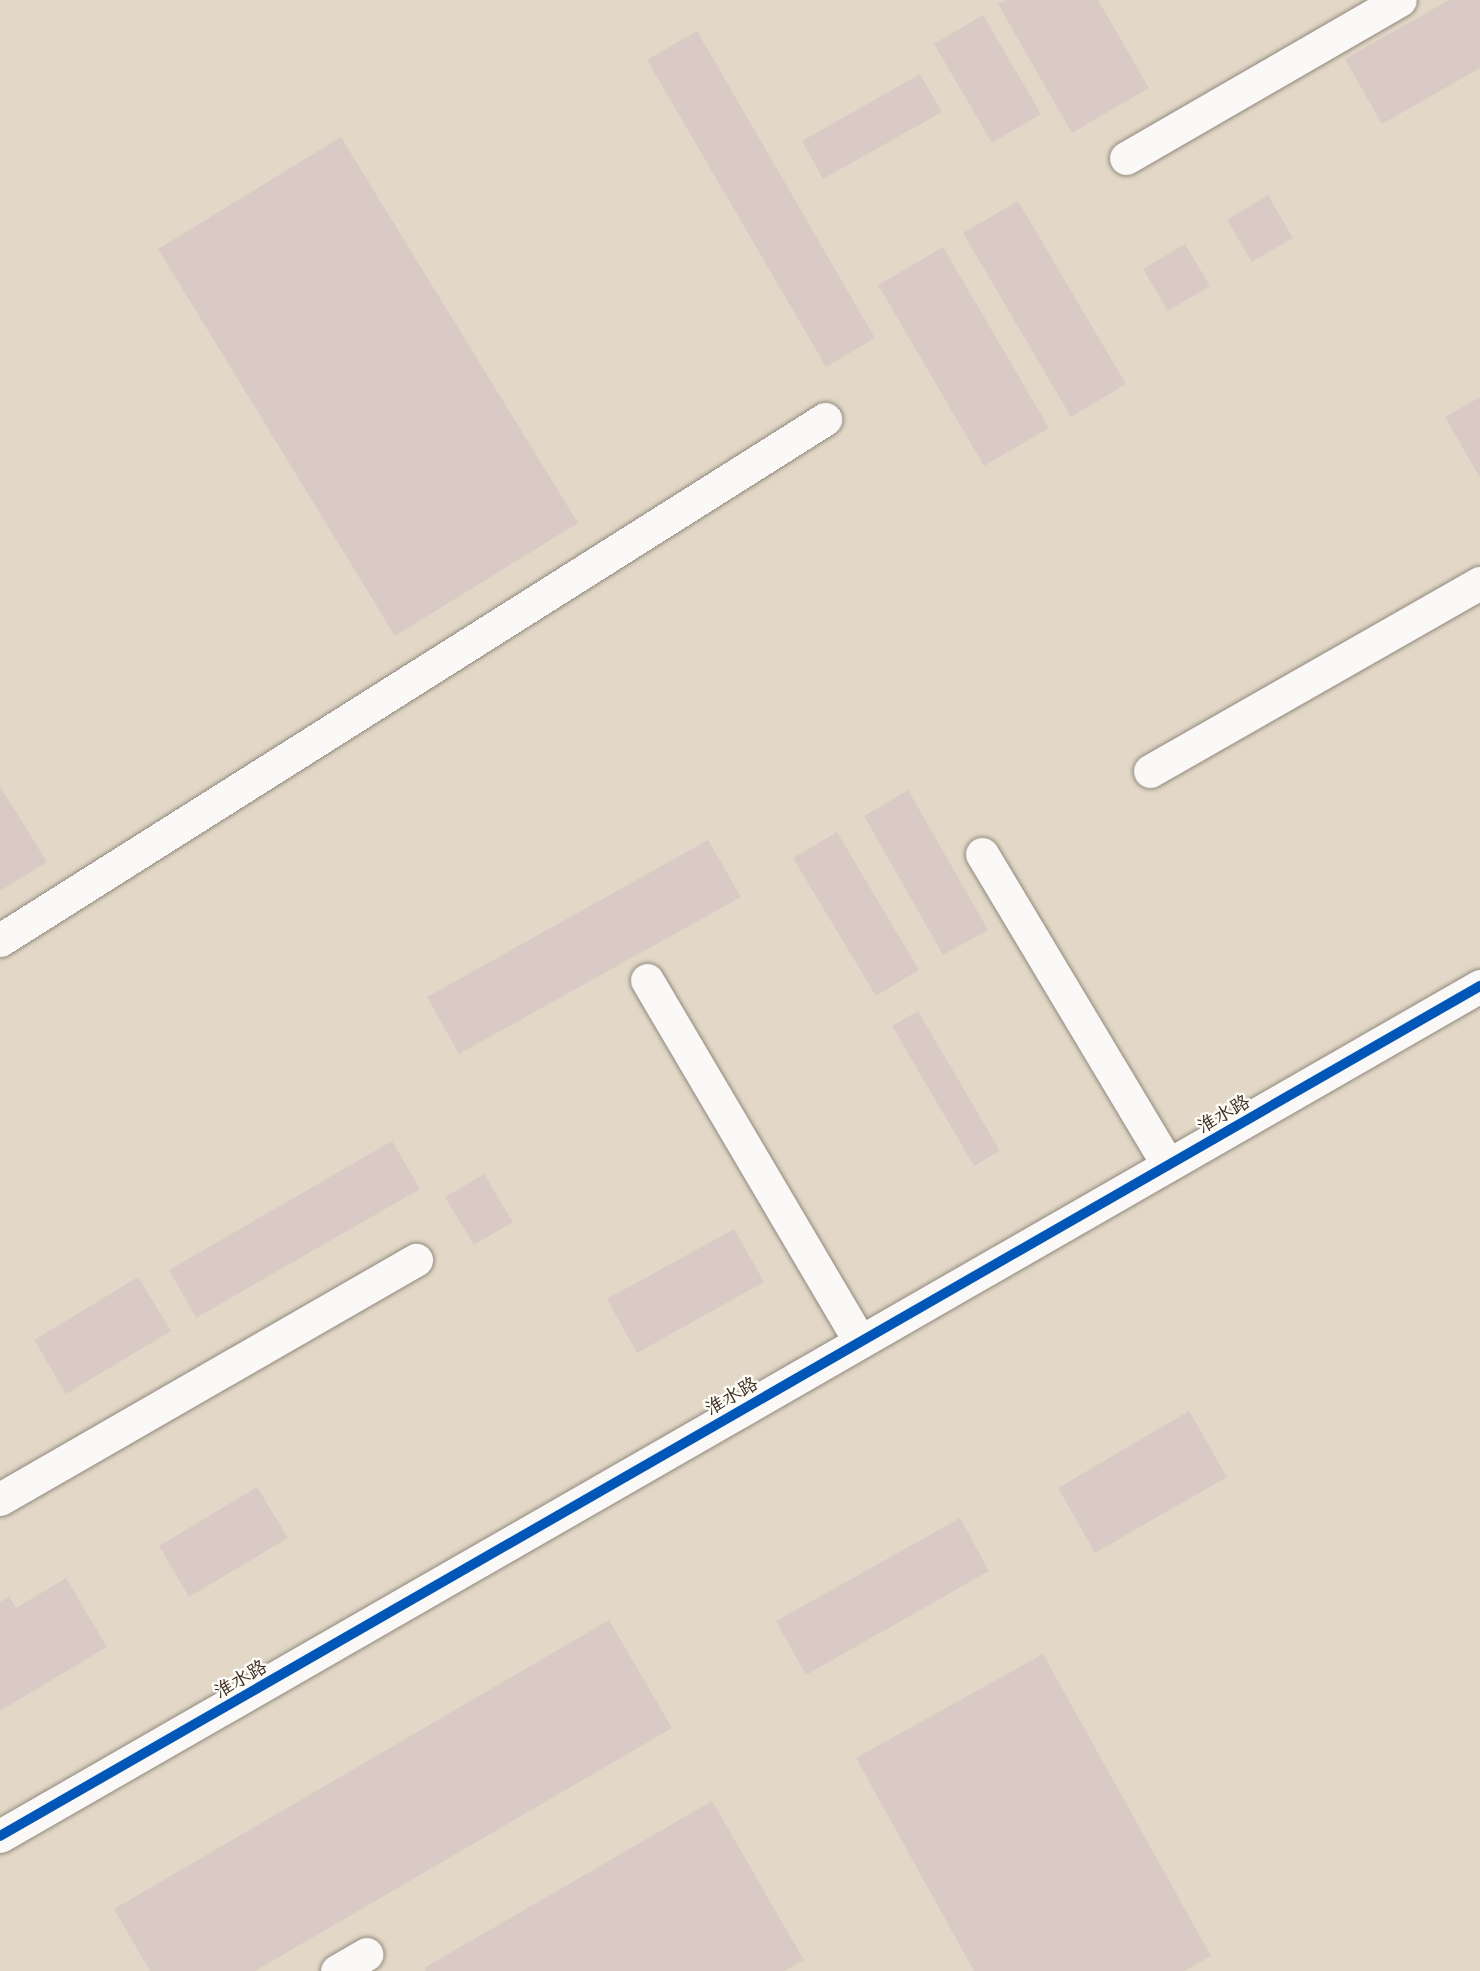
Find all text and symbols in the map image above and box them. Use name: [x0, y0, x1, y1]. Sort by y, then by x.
street label: 淮水路: [1193, 1089, 1253, 1137]
street label: 淮水路: [701, 1371, 761, 1419]
street label: 淮水路: [210, 1654, 270, 1702]

